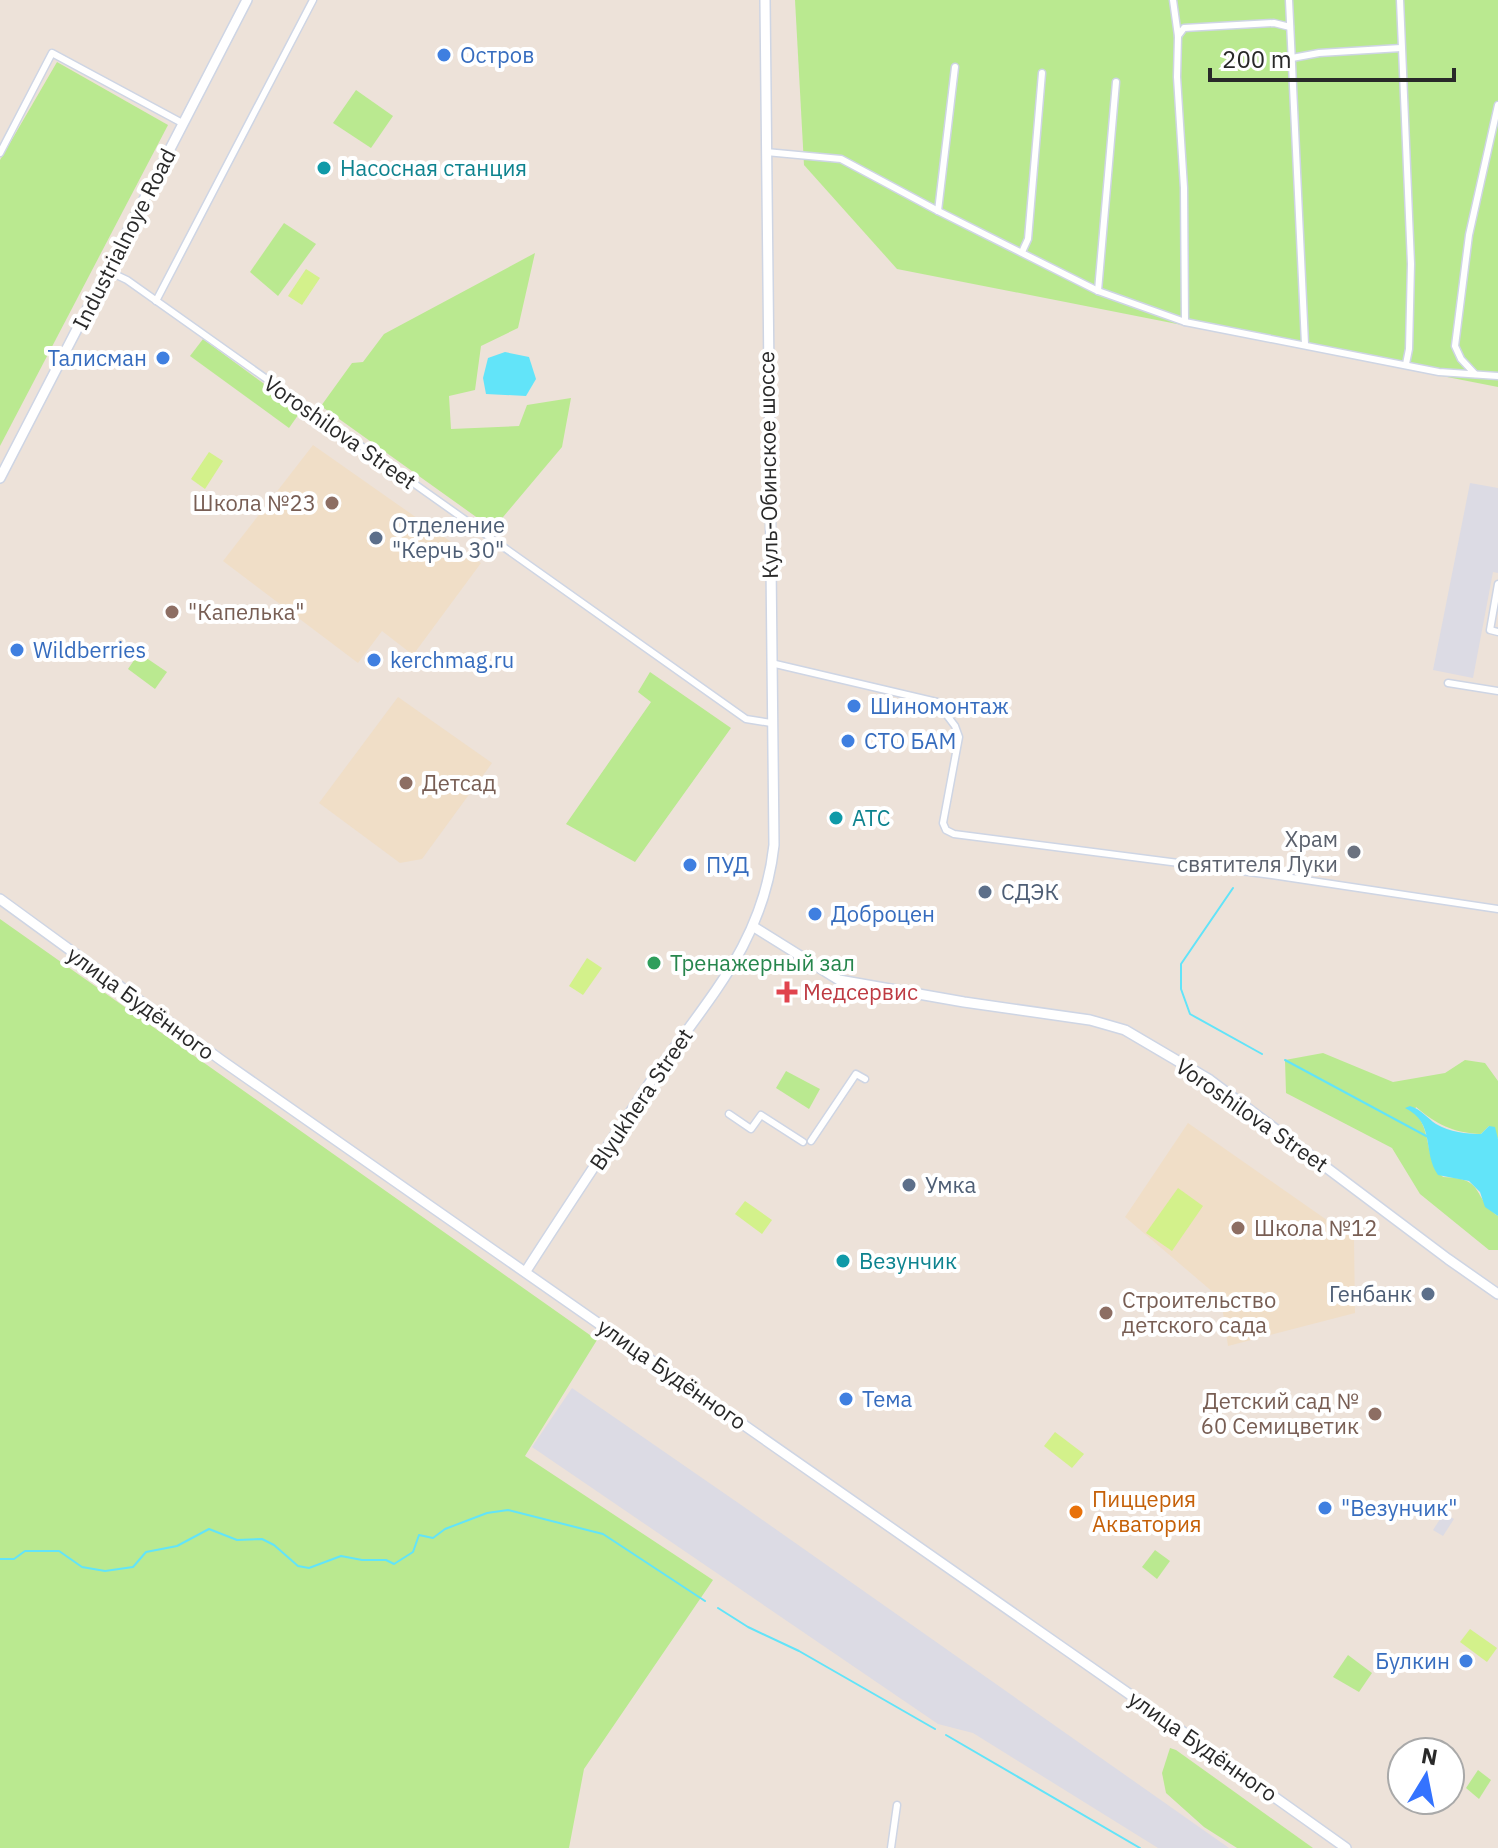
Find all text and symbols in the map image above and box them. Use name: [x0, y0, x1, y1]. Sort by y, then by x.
scale bar: [1210, 32, 1454, 82]
place label: Остров: [460, 40, 534, 69]
text: 200 m: [1222, 43, 1292, 75]
marker: Остров: [435, 46, 453, 64]
street label: Industrialnoye Road: [65, 143, 182, 334]
place label: Насосная станция: [340, 153, 527, 182]
marker: Насосная станция: [315, 159, 333, 177]
place label: Талисман: [48, 343, 147, 372]
marker: Талисман: [154, 349, 172, 367]
street label: Куль-Обинское шоссе: [751, 351, 784, 579]
street label: Voroshilova Street: [258, 368, 422, 495]
place label: Школа №23: [193, 488, 316, 517]
marker: Школа №23: [323, 494, 341, 512]
place label: Отделение "Керчь 30": [392, 510, 505, 564]
marker: Отделение "Керчь 30": [367, 529, 385, 547]
place label: "Капелька": [188, 597, 305, 626]
marker: "Капелька": [163, 603, 181, 621]
place label: Wildberries: [33, 635, 146, 664]
marker: Wildberries: [8, 641, 26, 659]
place label: kerchmag.ru: [390, 645, 514, 674]
marker: kerchmag.ru: [365, 651, 383, 669]
place label: Шиномонтаж: [870, 691, 1009, 720]
marker: Шиномонтаж: [845, 697, 863, 715]
place label: СТО БАМ: [864, 726, 956, 755]
marker: СТО БАМ: [839, 732, 857, 750]
place label: Детсад: [422, 768, 496, 797]
marker: Детсад: [397, 774, 415, 792]
place label: АТС: [852, 803, 890, 832]
marker: АТС: [827, 809, 845, 827]
place label: Храм святителя Луки: [1177, 824, 1338, 878]
marker: Храм святителя Луки: [1345, 843, 1363, 861]
place label: ПУД: [706, 850, 749, 879]
marker: ПУД: [681, 856, 699, 874]
place label: СДЭК: [1001, 877, 1059, 906]
marker: СДЭК: [976, 883, 994, 901]
place label: Доброцен: [831, 899, 935, 928]
marker: Доброцен: [806, 905, 824, 923]
street label: улица Будённого: [62, 939, 221, 1066]
place label: Тренажерный зал: [670, 948, 855, 977]
marker: Тренажерный зал: [645, 954, 663, 972]
place label: Медсервис: [803, 977, 918, 1006]
marker: Медсервис: [778, 983, 796, 1001]
street label: Blyukhera Street: [582, 1022, 699, 1175]
street label: Voroshilova Street: [1170, 1051, 1334, 1178]
place label: Умка: [925, 1170, 976, 1199]
marker: Умка: [900, 1176, 918, 1194]
place label: Школа №12: [1254, 1213, 1377, 1242]
marker: Школа №12: [1229, 1219, 1247, 1237]
place label: Везунчик: [859, 1246, 957, 1275]
marker: Везунчик: [834, 1252, 852, 1270]
place label: Генбанк: [1329, 1279, 1412, 1308]
place label: Строительство детского сада: [1122, 1285, 1276, 1339]
marker: Генбанк: [1419, 1285, 1437, 1303]
marker: Строительство детского сада: [1097, 1304, 1115, 1322]
street label: улица Будённого: [592, 1311, 752, 1436]
place label: Тема: [862, 1384, 913, 1413]
place label: Детский сад № 60 Семицветик: [1201, 1386, 1359, 1440]
marker: Тема: [837, 1390, 855, 1408]
marker: Детский сад № 60 Семицветик: [1366, 1405, 1384, 1423]
place label: Пиццерия Акватория: [1092, 1484, 1202, 1538]
place label: "Везунчик": [1341, 1493, 1458, 1522]
marker: "Везунчик": [1316, 1499, 1334, 1517]
marker: Пиццерия Акватория: [1067, 1503, 1085, 1521]
place label: Булкин: [1375, 1646, 1450, 1675]
marker: Булкин: [1457, 1652, 1475, 1670]
street label: улица Будённого: [1123, 1683, 1283, 1808]
north arrow: [1386, 1736, 1466, 1816]
text: N: [1419, 1740, 1440, 1771]

